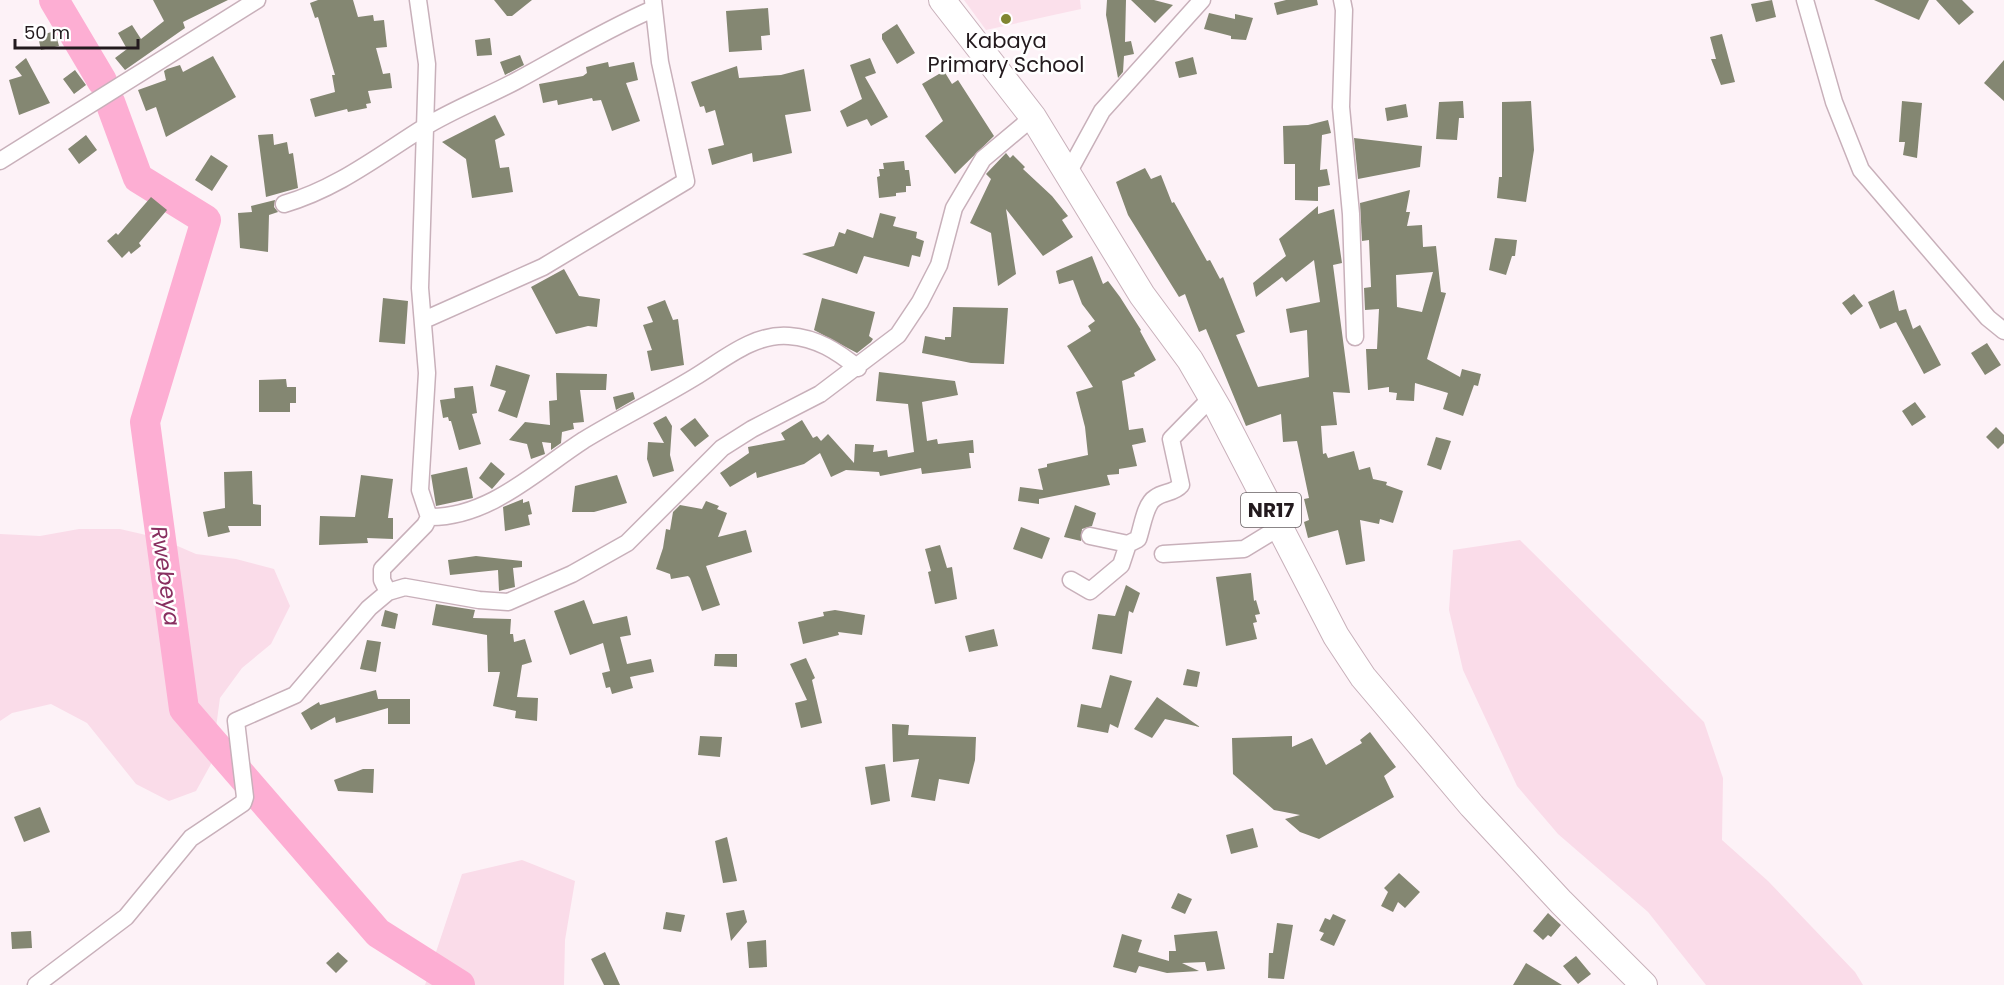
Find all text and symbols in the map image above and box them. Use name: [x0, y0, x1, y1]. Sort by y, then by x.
scale bar: [15, 12, 138, 50]
marker: Kabaya Primary School: [999, 12, 1013, 26]
text: 50 m: [24, 20, 70, 45]
place label: Kabaya Primary School: [928, 26, 1084, 79]
road number: NR17: [1241, 493, 1301, 527]
water label: Rwebeya: [143, 524, 188, 628]

